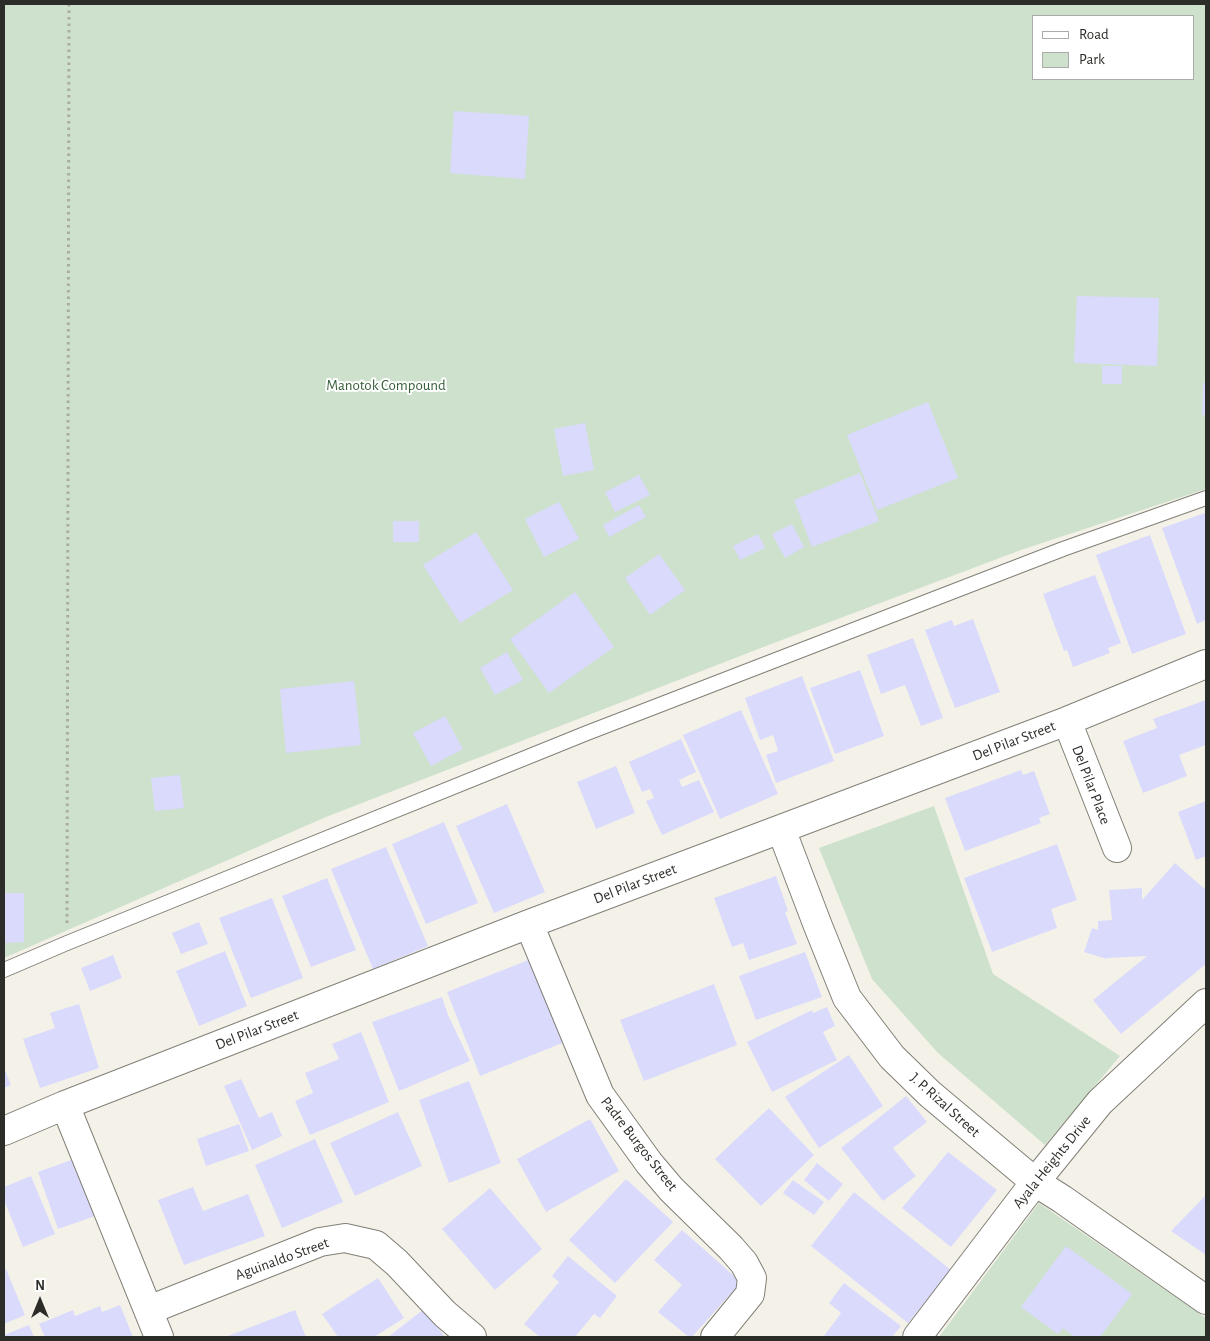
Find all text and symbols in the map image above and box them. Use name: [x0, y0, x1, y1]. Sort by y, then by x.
legend: [1032, 15, 1195, 80]
text: Road: [1079, 27, 1109, 42]
text: Park: [1079, 52, 1105, 67]
park label: Manotok Compound: [326, 376, 446, 394]
street label: Del Pilar Street: [970, 717, 1058, 765]
street label: Del Pilar Place: [1068, 743, 1114, 827]
street label: Del Pilar Street: [591, 860, 679, 908]
street label: Del Pilar Street: [213, 1006, 301, 1054]
street label: J. P. Rizal Street: [906, 1069, 984, 1141]
street label: Padre Burgos Street: [597, 1093, 681, 1195]
street label: Ayala Heights Drive: [1009, 1112, 1095, 1212]
street label: Aguinaldo Street: [233, 1234, 331, 1284]
north arrow: [15, 1276, 65, 1326]
text: N: [35, 1279, 45, 1293]

